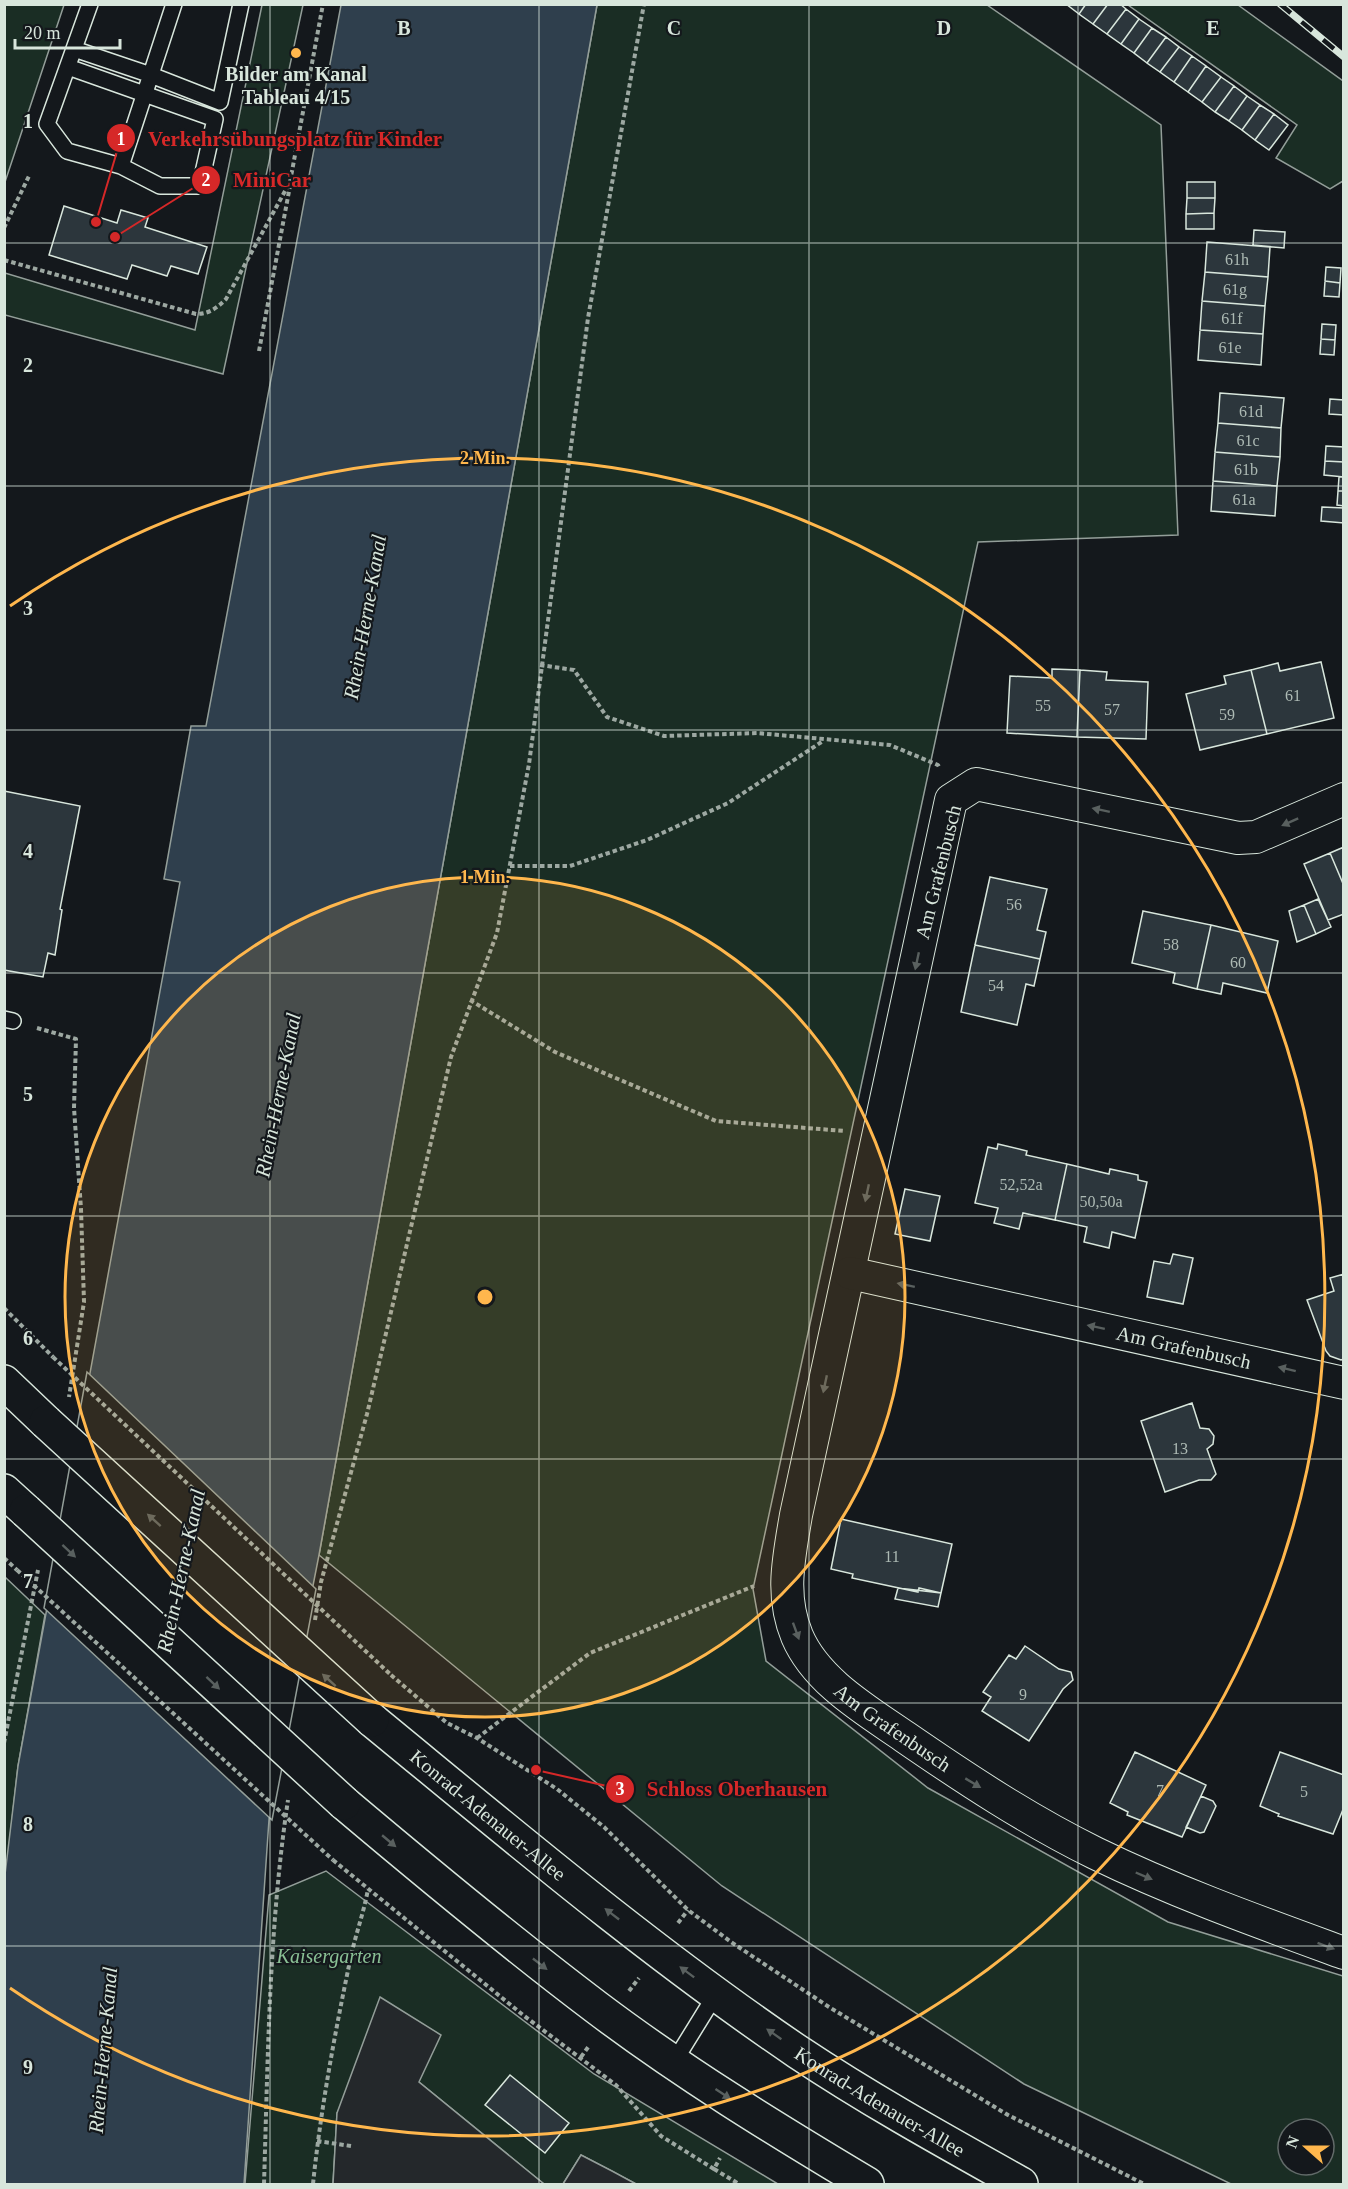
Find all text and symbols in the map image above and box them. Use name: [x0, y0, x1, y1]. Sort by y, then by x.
scale bar: [15, 12, 120, 50]
text: B: [397, 17, 411, 39]
text: C: [667, 17, 681, 39]
text: D: [937, 17, 951, 39]
text: E: [1206, 17, 1220, 39]
text: 20 m: [24, 23, 61, 43]
marker: Bilder am Kanal Tableau 4/15: [289, 46, 303, 60]
place label: Bilder am Kanal Tableau 4/15: [225, 63, 367, 108]
text: 1: [23, 110, 33, 132]
callout: Verkehrsübungsplatz für Kinder: [106, 119, 454, 158]
text: Verkehrsübungsplatz für Kinder: [148, 127, 442, 151]
text: 1: [117, 129, 126, 149]
callout: MiniCar: [191, 160, 323, 199]
text: MiniCar: [233, 168, 311, 192]
text: 2: [202, 170, 211, 190]
house number: 61h: [1225, 251, 1249, 268]
house number: 61g: [1223, 281, 1247, 299]
house number: 61f: [1221, 310, 1243, 327]
house number: 61e: [1218, 339, 1242, 356]
text: 2: [23, 354, 33, 376]
house number: 61d: [1239, 403, 1263, 420]
house number: 61c: [1236, 432, 1260, 449]
text: 2 Min.: [460, 448, 510, 468]
house number: 61b: [1234, 461, 1258, 478]
house number: 61a: [1232, 491, 1256, 508]
water label: Rhein-Herne-Kanal: [339, 533, 391, 702]
text: 3: [23, 597, 33, 619]
house number: 61: [1285, 687, 1301, 704]
house number: 55: [1035, 697, 1051, 714]
house number: 57: [1104, 701, 1120, 718]
house number: 59: [1219, 706, 1235, 723]
street label: Am Grafenbusch: [911, 803, 965, 941]
one-way arrow: [1091, 805, 1110, 814]
one-way arrow: [1280, 817, 1298, 827]
text: 4: [23, 840, 33, 862]
text: 1 Min.: [460, 867, 510, 887]
house number: 56: [1006, 896, 1022, 913]
house number: 58: [1163, 936, 1179, 953]
one-way arrow: [912, 951, 921, 970]
house number: 60: [1230, 954, 1246, 971]
house number: 54: [988, 977, 1004, 994]
water label: Rhein-Herne-Kanal: [250, 1011, 306, 1180]
text: 5: [23, 1083, 33, 1105]
house number: 52,52a: [999, 1176, 1043, 1193]
one-way arrow: [862, 1184, 871, 1203]
house number: 50,50a: [1079, 1193, 1123, 1210]
one-way arrow: [896, 1280, 915, 1289]
centre of rings: [475, 1287, 495, 1307]
one-way arrow: [1087, 1322, 1106, 1331]
street label: Am Grafenbusch: [1114, 1322, 1253, 1373]
text: 6: [23, 1327, 33, 1349]
one-way arrow: [1278, 1363, 1296, 1373]
one-way arrow: [820, 1374, 829, 1393]
house number: 13: [1172, 1440, 1188, 1457]
water label: Rhein-Herne-Kanal: [152, 1487, 210, 1656]
one-way arrow: [146, 1513, 161, 1527]
one-way arrow: [61, 1544, 76, 1557]
house number: 11: [884, 1548, 900, 1565]
text: 7: [23, 1570, 33, 1592]
one-way arrow: [792, 1622, 802, 1640]
one-way arrow: [321, 1673, 336, 1687]
one-way arrow: [205, 1676, 220, 1690]
street label: Am Grafenbusch: [830, 1679, 955, 1776]
house number: 9: [1019, 1686, 1027, 1703]
street label: Konrad-Adenauer-Allee: [406, 1745, 570, 1885]
callout: Schloss Oberhausen: [605, 1770, 839, 1809]
text: Schloss Oberhausen: [647, 1777, 827, 1801]
one-way arrow: [965, 1778, 982, 1788]
text: 3: [616, 1779, 625, 1799]
house number: 7: [1156, 1782, 1164, 1799]
house number: 5: [1300, 1783, 1308, 1800]
text: 8: [23, 1813, 33, 1835]
one-way arrow: [381, 1834, 396, 1847]
one-way arrow: [1136, 1871, 1154, 1881]
one-way arrow: [604, 1908, 620, 1921]
one-way arrow: [1317, 1942, 1335, 1952]
park label: Kaisergarten: [276, 1945, 381, 1968]
one-way arrow: [533, 1957, 548, 1969]
water label: Rhein-Herne-Kanal: [84, 1966, 122, 2135]
one-way arrow: [680, 1966, 696, 1978]
one-way arrow: [766, 2029, 781, 2041]
street label: Konrad-Adenauer-Allee: [791, 2042, 969, 2161]
text: 9: [23, 2056, 33, 2078]
one-way arrow: [714, 2088, 731, 2099]
north arrow: [1276, 2117, 1336, 2177]
text: N: [1282, 2133, 1303, 2150]

